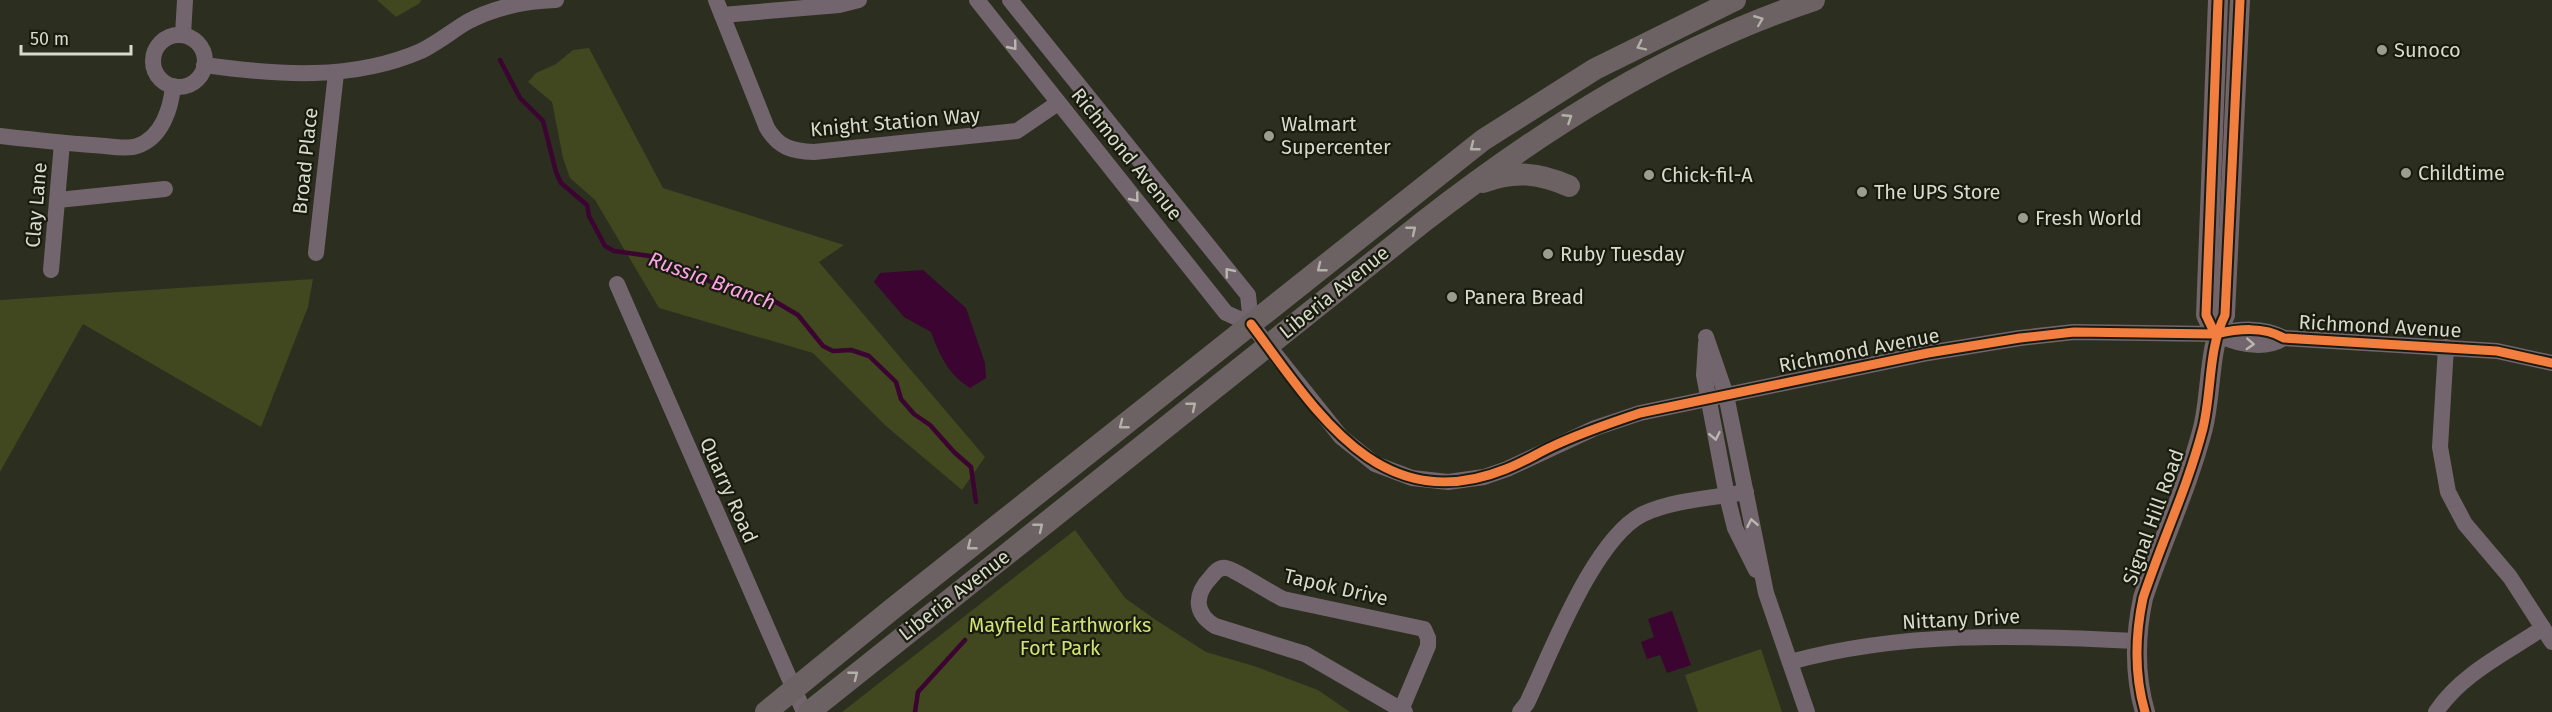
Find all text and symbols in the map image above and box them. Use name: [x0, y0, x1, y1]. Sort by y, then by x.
one-way arrow: [1752, 15, 1763, 27]
scale bar: [21, 18, 130, 56]
text: 50 m: [30, 28, 69, 50]
one-way arrow: [1636, 38, 1647, 50]
place label: Sunoco: [2394, 38, 2461, 62]
one-way arrow: [1005, 39, 1016, 50]
marker: Sunoco: [2375, 43, 2389, 57]
street label: Richmond Avenue: [1066, 83, 1188, 225]
street label: Knight Station Way: [809, 103, 981, 141]
street label: Broad Place: [287, 107, 323, 215]
place label: Walmart Supercenter: [1281, 112, 1391, 159]
one-way arrow: [1561, 114, 1572, 125]
marker: Walmart Supercenter: [1262, 129, 1276, 143]
one-way arrow: [1470, 140, 1481, 151]
street label: Clay Lane: [20, 161, 52, 249]
place label: Childtime: [2418, 161, 2505, 185]
place label: Chick-fil-A: [1661, 163, 1753, 187]
marker: Childtime: [2399, 166, 2413, 180]
marker: Chick-fil-A: [1642, 168, 1656, 182]
place label: The UPS Store: [1874, 180, 2000, 204]
marker: The UPS Store: [1855, 185, 1869, 199]
one-way arrow: [1128, 191, 1139, 202]
place label: Fresh World: [2035, 206, 2142, 230]
marker: Fresh World: [2016, 211, 2030, 225]
one-way arrow: [1405, 227, 1416, 238]
street label: Liberia Avenue: [1274, 240, 1394, 344]
place label: Ruby Tuesday: [1560, 242, 1685, 266]
water label: Russia Branch: [645, 246, 779, 316]
marker: Ruby Tuesday: [1541, 247, 1555, 261]
one-way arrow: [1317, 260, 1328, 271]
one-way arrow: [1226, 268, 1237, 279]
place label: Panera Bread: [1464, 285, 1584, 309]
marker: Panera Bread: [1445, 290, 1459, 304]
street label: Richmond Avenue: [2298, 310, 2462, 342]
street label: Richmond Avenue: [1777, 323, 1941, 377]
one-way arrow: [2245, 338, 2254, 351]
one-way arrow: [1185, 402, 1196, 413]
one-way arrow: [1119, 418, 1130, 429]
one-way arrow: [1708, 431, 1721, 441]
street label: Quarry Road: [695, 433, 763, 547]
street label: Signal Hill Road: [2117, 446, 2189, 588]
one-way arrow: [1746, 518, 1759, 528]
one-way arrow: [1033, 524, 1044, 535]
one-way arrow: [966, 539, 977, 550]
street label: Liberia Avenue: [894, 544, 1014, 646]
street label: Tapok Drive: [1282, 563, 1390, 611]
street label: Nittany Drive: [1901, 604, 2021, 634]
park label: Mayfield Earthworks Fort Park: [969, 613, 1151, 660]
one-way arrow: [847, 671, 858, 682]

